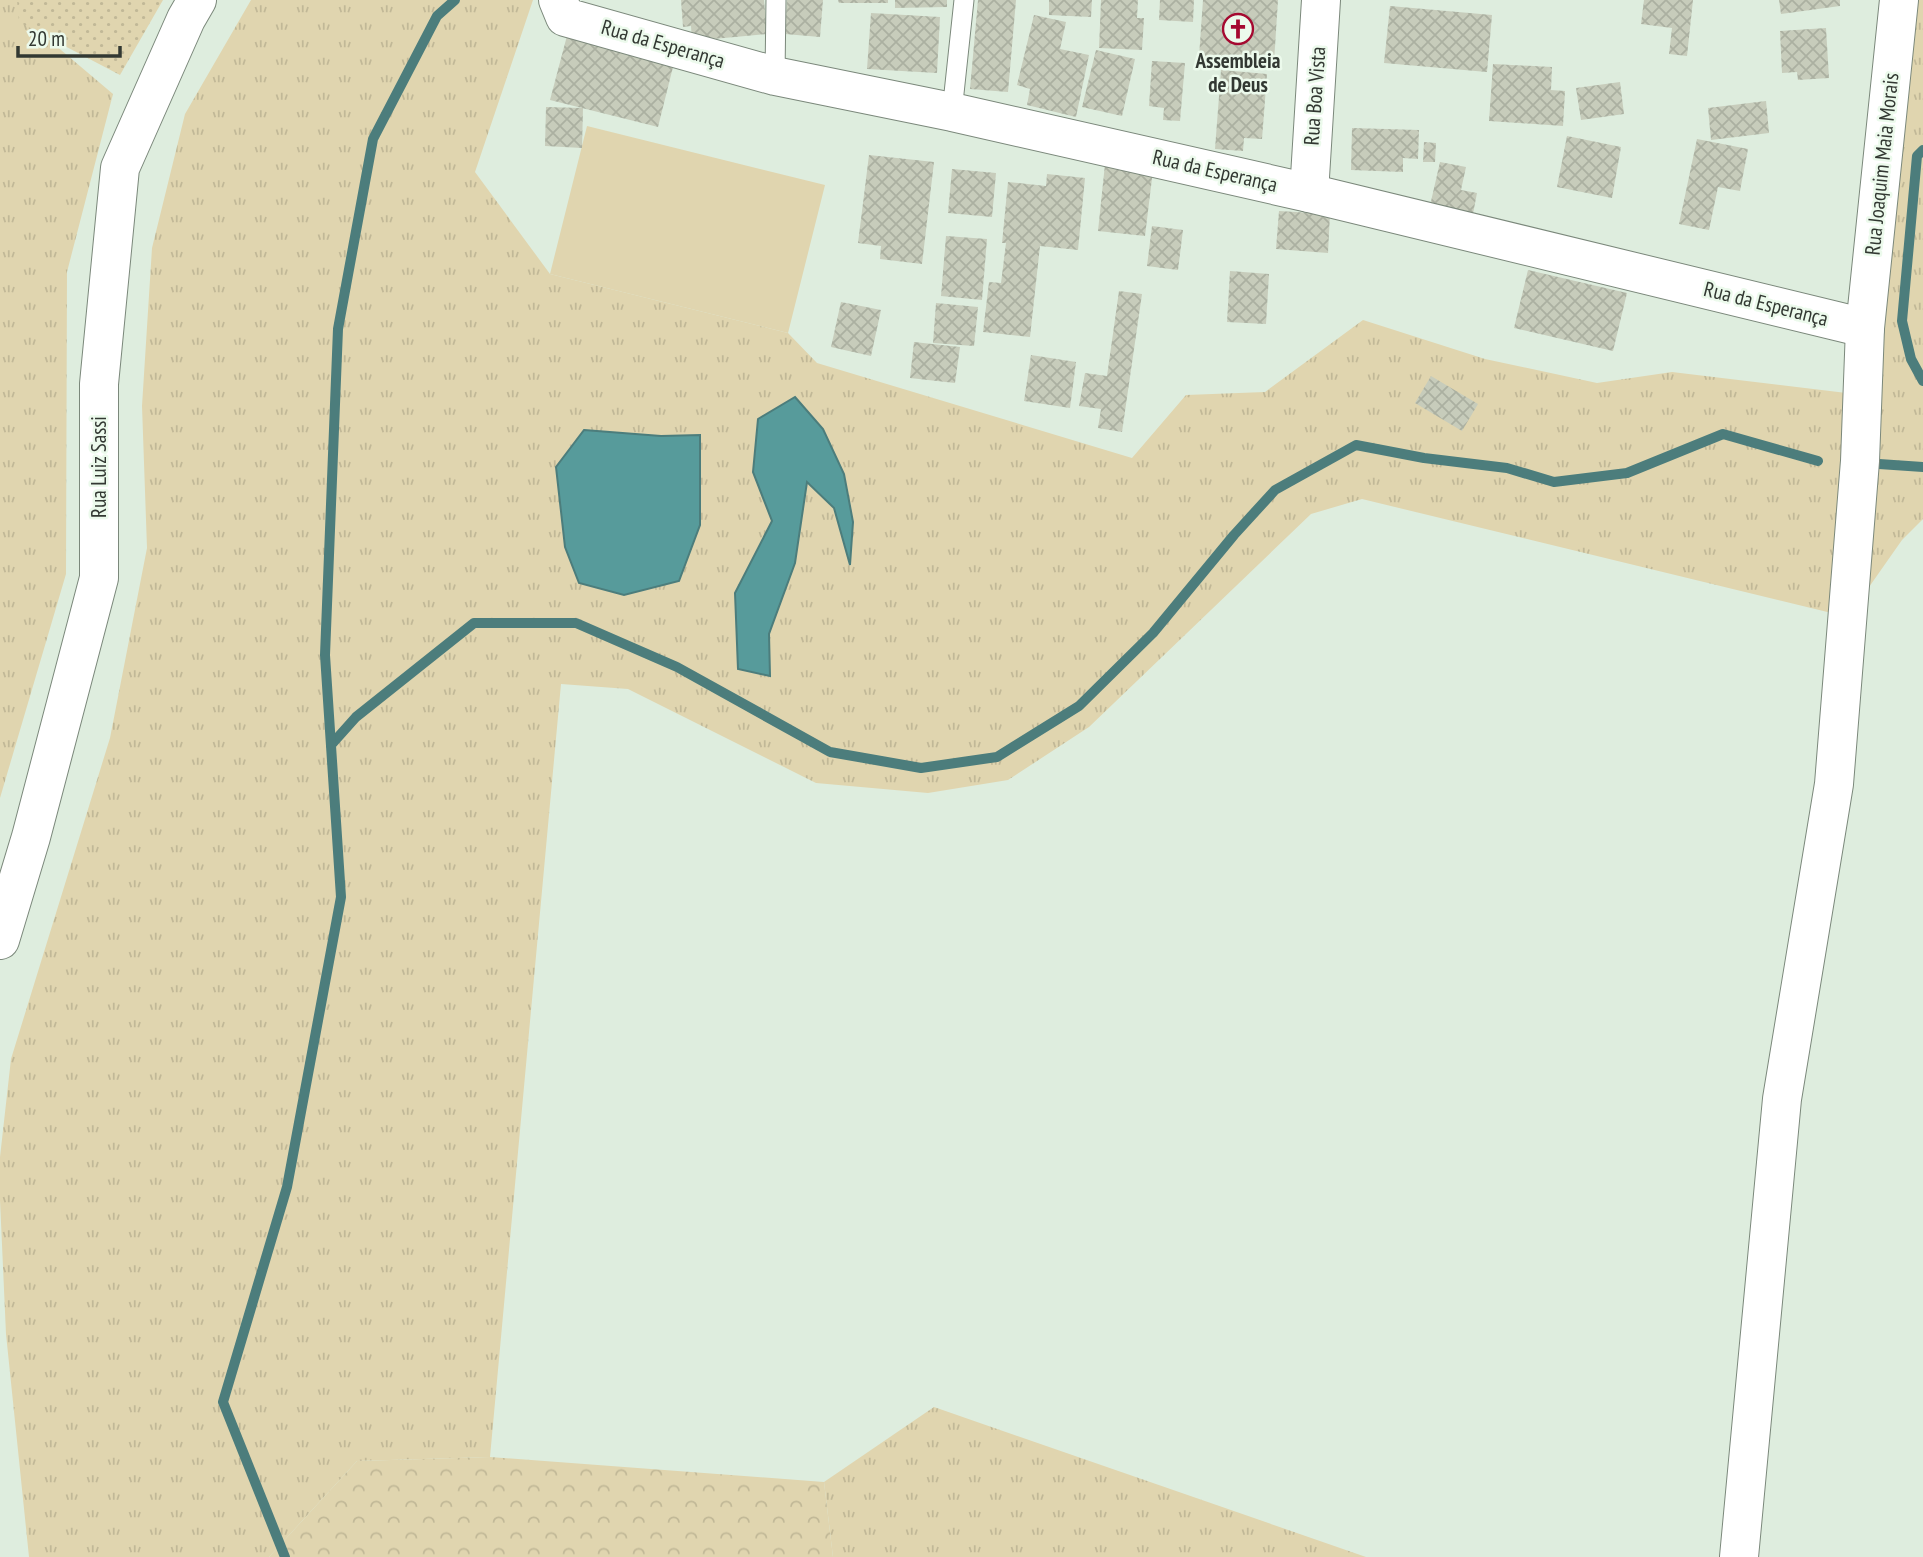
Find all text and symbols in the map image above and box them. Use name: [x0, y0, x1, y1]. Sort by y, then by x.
church icon: Assembleia de Deus: [1221, 12, 1255, 46]
street label: Rua da Esperança: [598, 13, 728, 74]
scale bar: [18, 14, 119, 58]
text: 20 m: [28, 25, 65, 52]
street label: Rua Boa Vista: [1298, 46, 1331, 146]
place label: Assembleia de Deus: [1195, 47, 1281, 98]
street label: Rua Joaquim Maia Morais: [1859, 72, 1904, 256]
street label: Rua da Esperança: [1150, 143, 1280, 198]
street label: Rua da Esperança: [1701, 275, 1831, 332]
street label: Rua Luiz Sassi: [85, 416, 112, 518]

